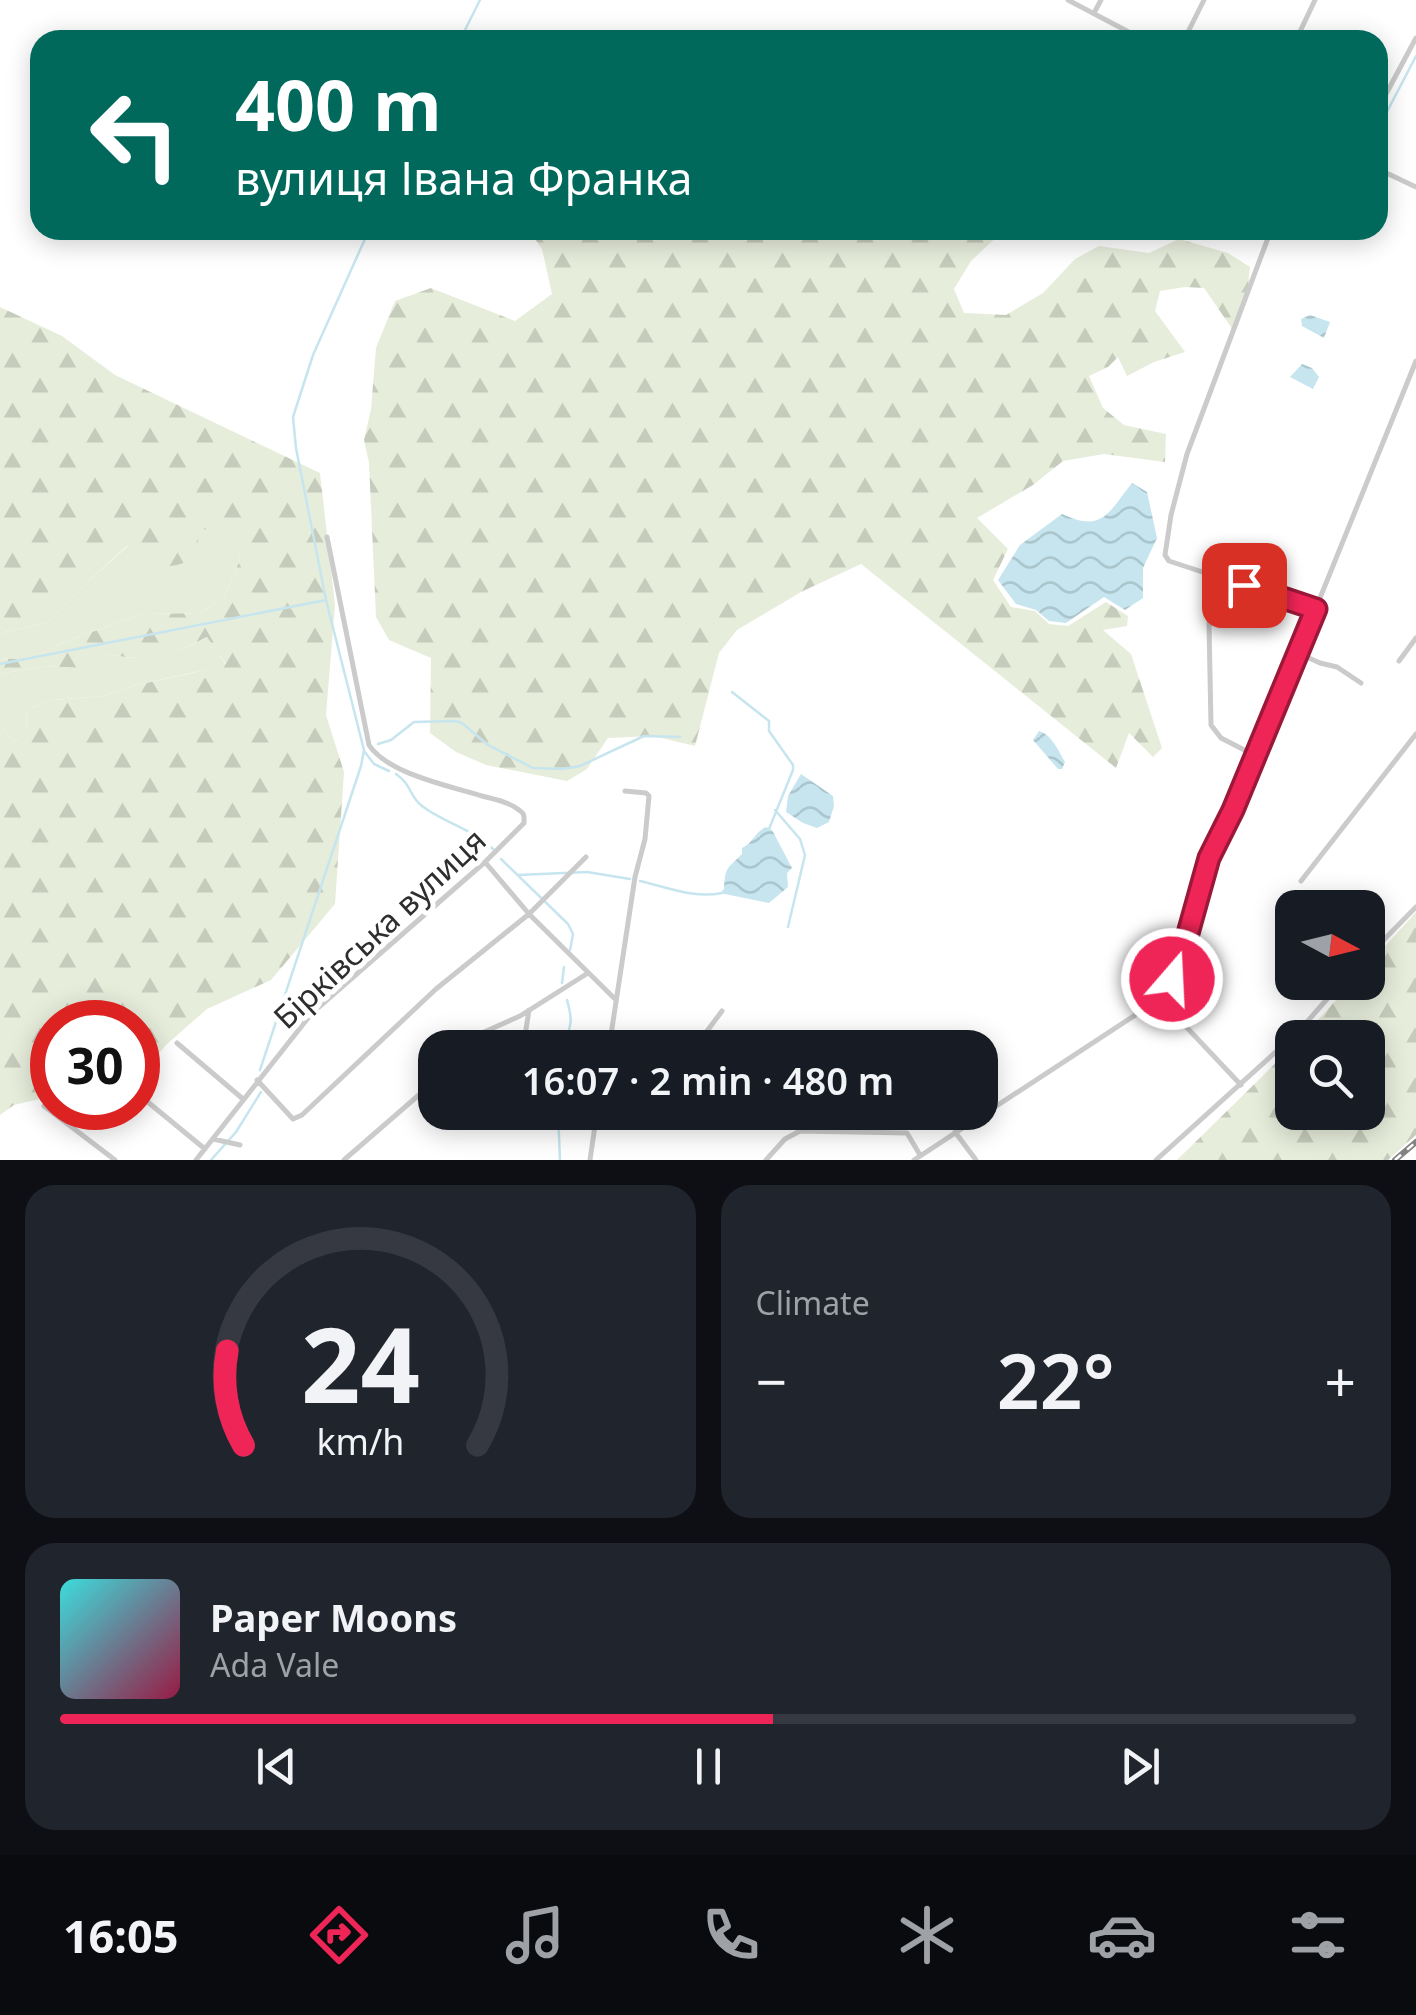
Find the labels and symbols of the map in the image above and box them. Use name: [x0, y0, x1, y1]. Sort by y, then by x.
pin: [1202, 543, 1287, 628]
street label: Бірківська вулиця: [264, 818, 494, 1038]
north arrow: [1275, 890, 1385, 1000]
position arrow: [1120, 927, 1224, 1031]
speed limit sign: 30: [30, 1000, 160, 1130]

